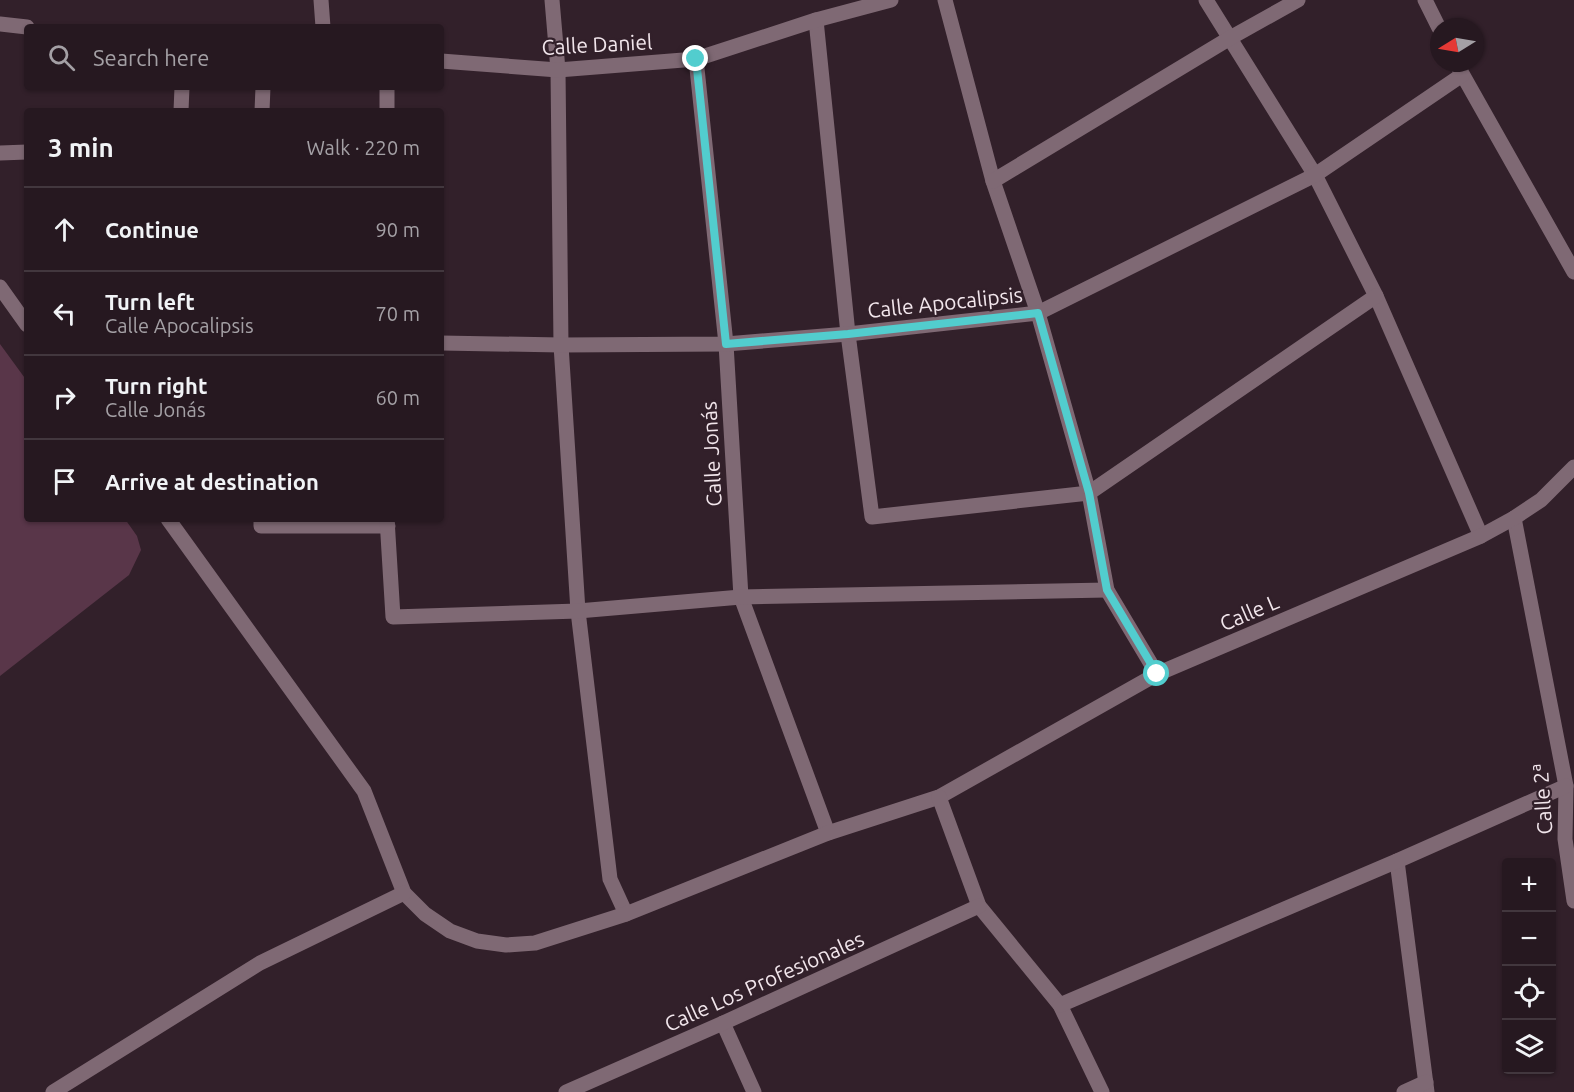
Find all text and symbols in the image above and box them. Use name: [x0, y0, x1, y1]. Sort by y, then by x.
north arrow: [1430, 18, 1484, 72]
search box: [24, 24, 444, 90]
street label: Calle Daniel: [541, 29, 653, 59]
icon: search: [45, 41, 78, 74]
text: Search here: [93, 45, 209, 70]
route end: [682, 45, 708, 71]
text: 3 min: [48, 133, 114, 162]
text: Walk · 220 m: [307, 136, 420, 159]
icon: ahead: [48, 213, 81, 246]
text: Continue: [105, 217, 199, 242]
text: 90 m: [376, 218, 420, 241]
street label: Calle Apocalipsis: [866, 282, 1024, 322]
text: Turn left: [105, 289, 195, 314]
icon: left: [48, 297, 81, 330]
text: 70 m: [376, 302, 420, 325]
text: Calle Apocalipsis: [105, 314, 254, 337]
text: Turn right: [105, 373, 207, 398]
icon: right: [48, 381, 81, 414]
text: 60 m: [376, 386, 420, 409]
text: Calle Jonás: [105, 398, 206, 421]
street label: Calle Jonás: [696, 401, 726, 507]
icon: arrive: [48, 465, 81, 498]
text: Arrive at destination: [105, 469, 319, 494]
street label: Calle L: [1216, 589, 1282, 635]
route start: [1143, 660, 1169, 686]
street label: Calle 2ª: [1528, 763, 1556, 835]
map controls: [1502, 858, 1556, 1074]
button: +: [1502, 858, 1556, 912]
button: −: [1502, 912, 1556, 966]
street label: Calle Los Profesionales: [661, 926, 867, 1036]
button: locate: [1502, 966, 1556, 1020]
button: layers: [1502, 1020, 1556, 1074]

